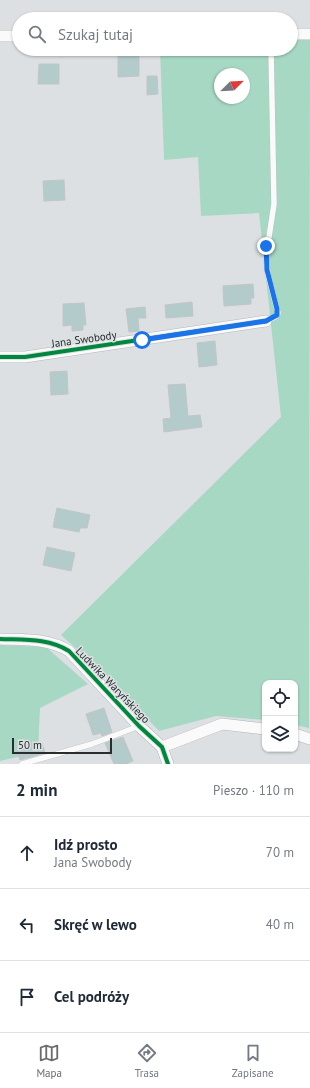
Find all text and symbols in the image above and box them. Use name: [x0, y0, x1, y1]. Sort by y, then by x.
search box: [12, 12, 298, 56]
icon: search: [26, 23, 48, 45]
text: Szukaj tutaj: [58, 25, 133, 44]
north arrow: [214, 68, 250, 104]
route end: [257, 237, 275, 255]
street label: Jana Swobody: [50, 327, 118, 351]
route start: [133, 331, 151, 349]
street label: Ludwika Waryńskiego: [73, 644, 153, 726]
map controls: [262, 680, 298, 752]
button: locate: [262, 680, 298, 716]
button: layers: [262, 716, 298, 752]
scale bar: [12, 736, 112, 755]
text: 50 m: [18, 738, 42, 752]
text: 2 min: [16, 779, 57, 801]
text: Pieszo · 110 m: [213, 782, 294, 799]
text: Idź prosto: [54, 835, 118, 854]
icon: ahead: [16, 842, 38, 864]
text: 70 m: [266, 844, 294, 861]
text: Jana Swobody: [54, 854, 132, 871]
icon: left: [16, 914, 38, 936]
text: Skręć w lewo: [54, 915, 137, 934]
text: 40 m: [266, 916, 294, 933]
icon: arrive: [16, 986, 38, 1008]
text: Cel podróży: [54, 987, 129, 1006]
tab: Mapa: [36, 1042, 62, 1080]
tab: Trasa: [135, 1042, 159, 1080]
tab: Zapisane: [232, 1042, 274, 1080]

